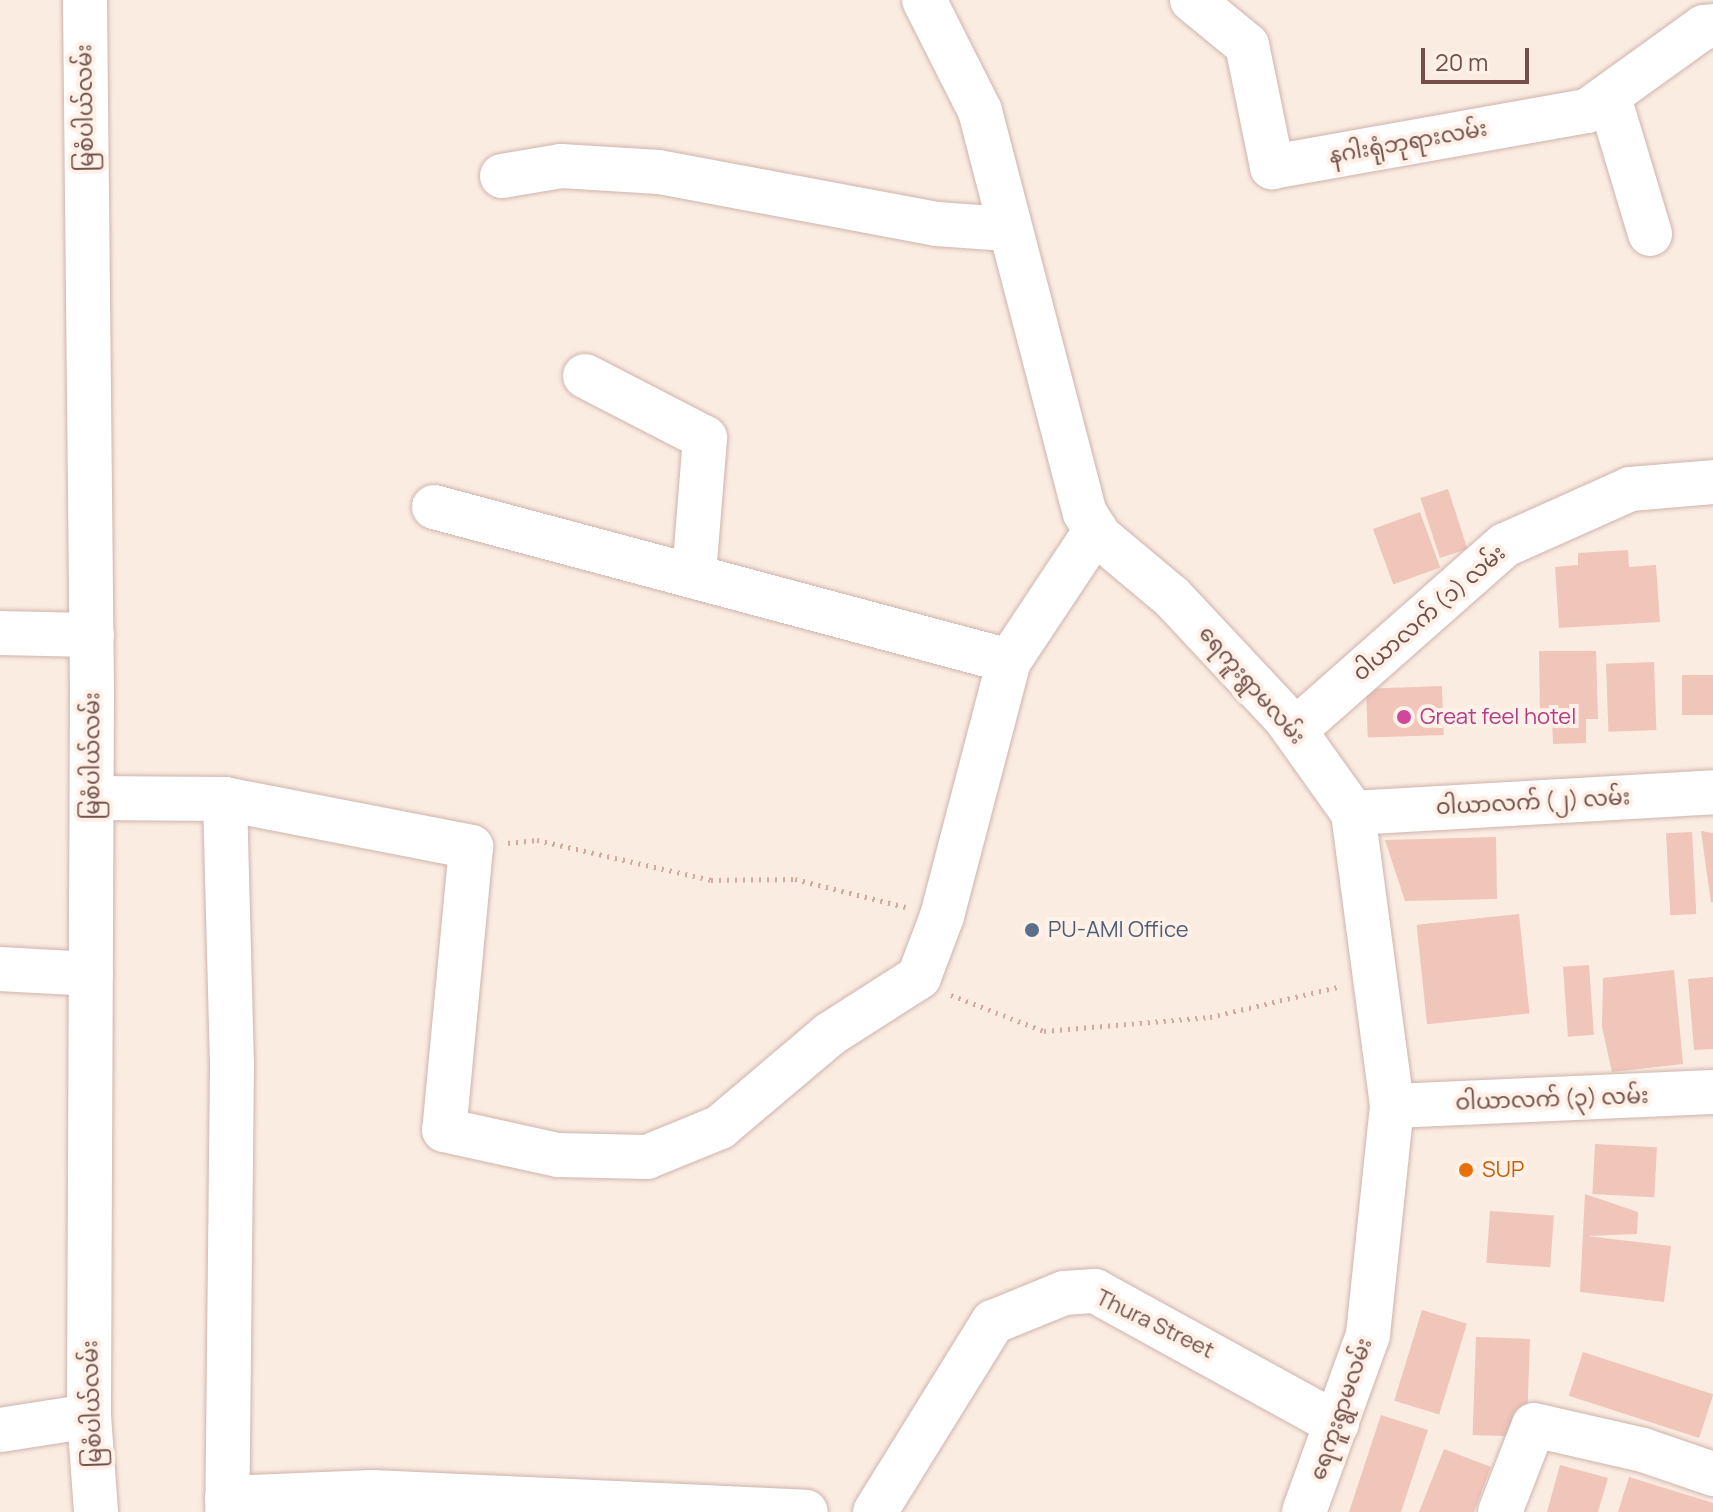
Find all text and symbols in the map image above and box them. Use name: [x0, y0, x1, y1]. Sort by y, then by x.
scale bar: [1425, 32, 1533, 82]
street label: မြစံပါယ်လမ်း: [71, 44, 99, 172]
text: 20 m: [1435, 45, 1488, 78]
street label: နဂါးရုံဘုရားလမ်း: [1327, 115, 1489, 169]
street label: ဝါယာလက် (၁) လမ်း: [1347, 540, 1511, 686]
street label: ရေကူးရွာမလမ်း: [1193, 620, 1311, 750]
street label: မြစံပါယ်လမ်း: [79, 692, 105, 820]
place label: Great feel hotel: [1420, 704, 1576, 730]
marker: Great feel hotel: [1395, 708, 1413, 726]
street label: ဝါယာလက် (၂) လမ်း: [1435, 784, 1631, 820]
place label: PU-AMI Office: [1048, 917, 1189, 943]
marker: PU-AMI Office: [1023, 921, 1041, 939]
street label: ဝါယာလက် (၃) လမ်း: [1455, 1082, 1649, 1116]
place label: SUP: [1482, 1157, 1524, 1183]
marker: SUP: [1457, 1161, 1475, 1179]
street label: Thura Street: [1092, 1284, 1218, 1364]
street label: ရေကူးရွာမလမ်း: [1304, 1335, 1378, 1483]
street label: မြစံပါယ်လမ်း: [77, 1340, 107, 1468]

